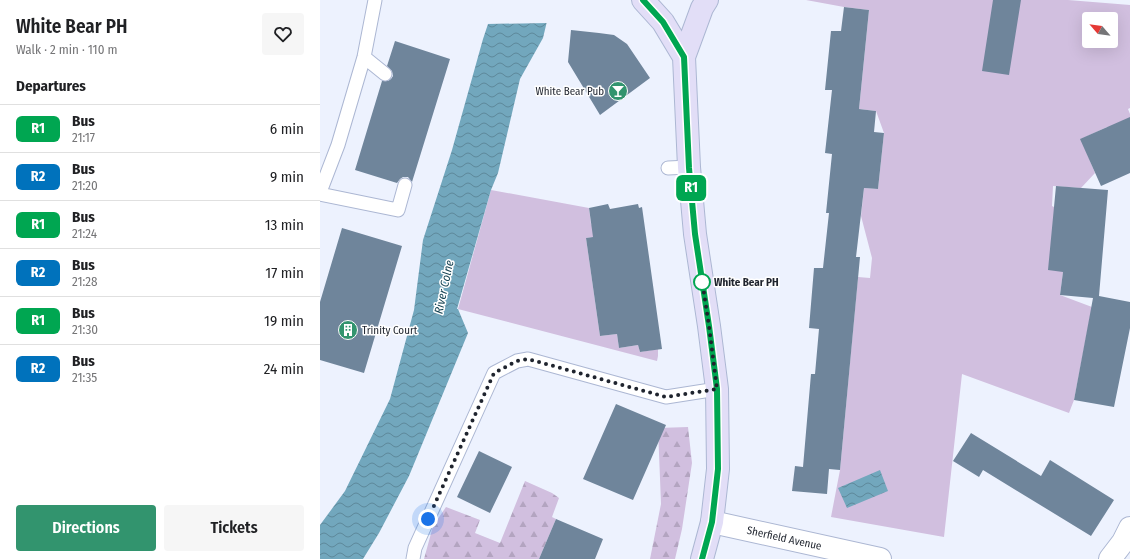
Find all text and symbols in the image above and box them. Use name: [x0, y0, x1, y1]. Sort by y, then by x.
north arrow: [1082, 12, 1118, 48]
map controls: [1082, 12, 1118, 48]
button: heart: [262, 13, 304, 55]
text: White Bear PH: [16, 15, 127, 38]
text: Walk · 2 min · 110 m: [16, 42, 118, 57]
text: Departures: [16, 77, 86, 95]
bar icon: White Bear Pub: [607, 80, 629, 102]
place label: White Bear Pub: [535, 85, 604, 98]
text: Bus: [72, 112, 95, 130]
text: R1: [31, 120, 45, 137]
text: 6 min: [270, 120, 304, 138]
text: 21:17: [72, 130, 95, 145]
text: Bus: [72, 160, 95, 178]
text: R2: [31, 168, 45, 185]
text: 9 min: [270, 168, 304, 186]
line badge: R1: [673, 175, 709, 201]
text: 21:20: [72, 178, 98, 193]
text: R1: [684, 179, 698, 196]
text: Bus: [72, 208, 95, 226]
text: R1: [31, 216, 45, 233]
text: 13 min: [265, 216, 304, 234]
text: 21:24: [72, 226, 97, 241]
text: Bus: [72, 256, 95, 274]
water label: River Colne: [431, 259, 457, 315]
text: R2: [31, 264, 45, 281]
text: 17 min: [265, 264, 304, 282]
marker: White Bear PH: [693, 273, 711, 291]
text: 21:28: [72, 274, 98, 289]
place label: White Bear PH: [714, 276, 779, 289]
text: Bus: [72, 304, 95, 322]
text: R1: [31, 312, 45, 329]
text: 19 min: [264, 312, 304, 330]
building icon: Trinity Court: [337, 319, 359, 341]
text: 21:30: [72, 322, 98, 337]
place label: Trinity Court: [362, 324, 418, 337]
text: Bus: [72, 352, 95, 370]
text: R2: [31, 360, 45, 377]
text: 24 min: [264, 360, 304, 378]
text: 21:35: [72, 370, 97, 385]
button: Directions: [16, 505, 156, 551]
button: Tickets: [164, 505, 304, 551]
your location: [418, 509, 438, 529]
street label: Sherfield Avenue: [746, 523, 823, 552]

